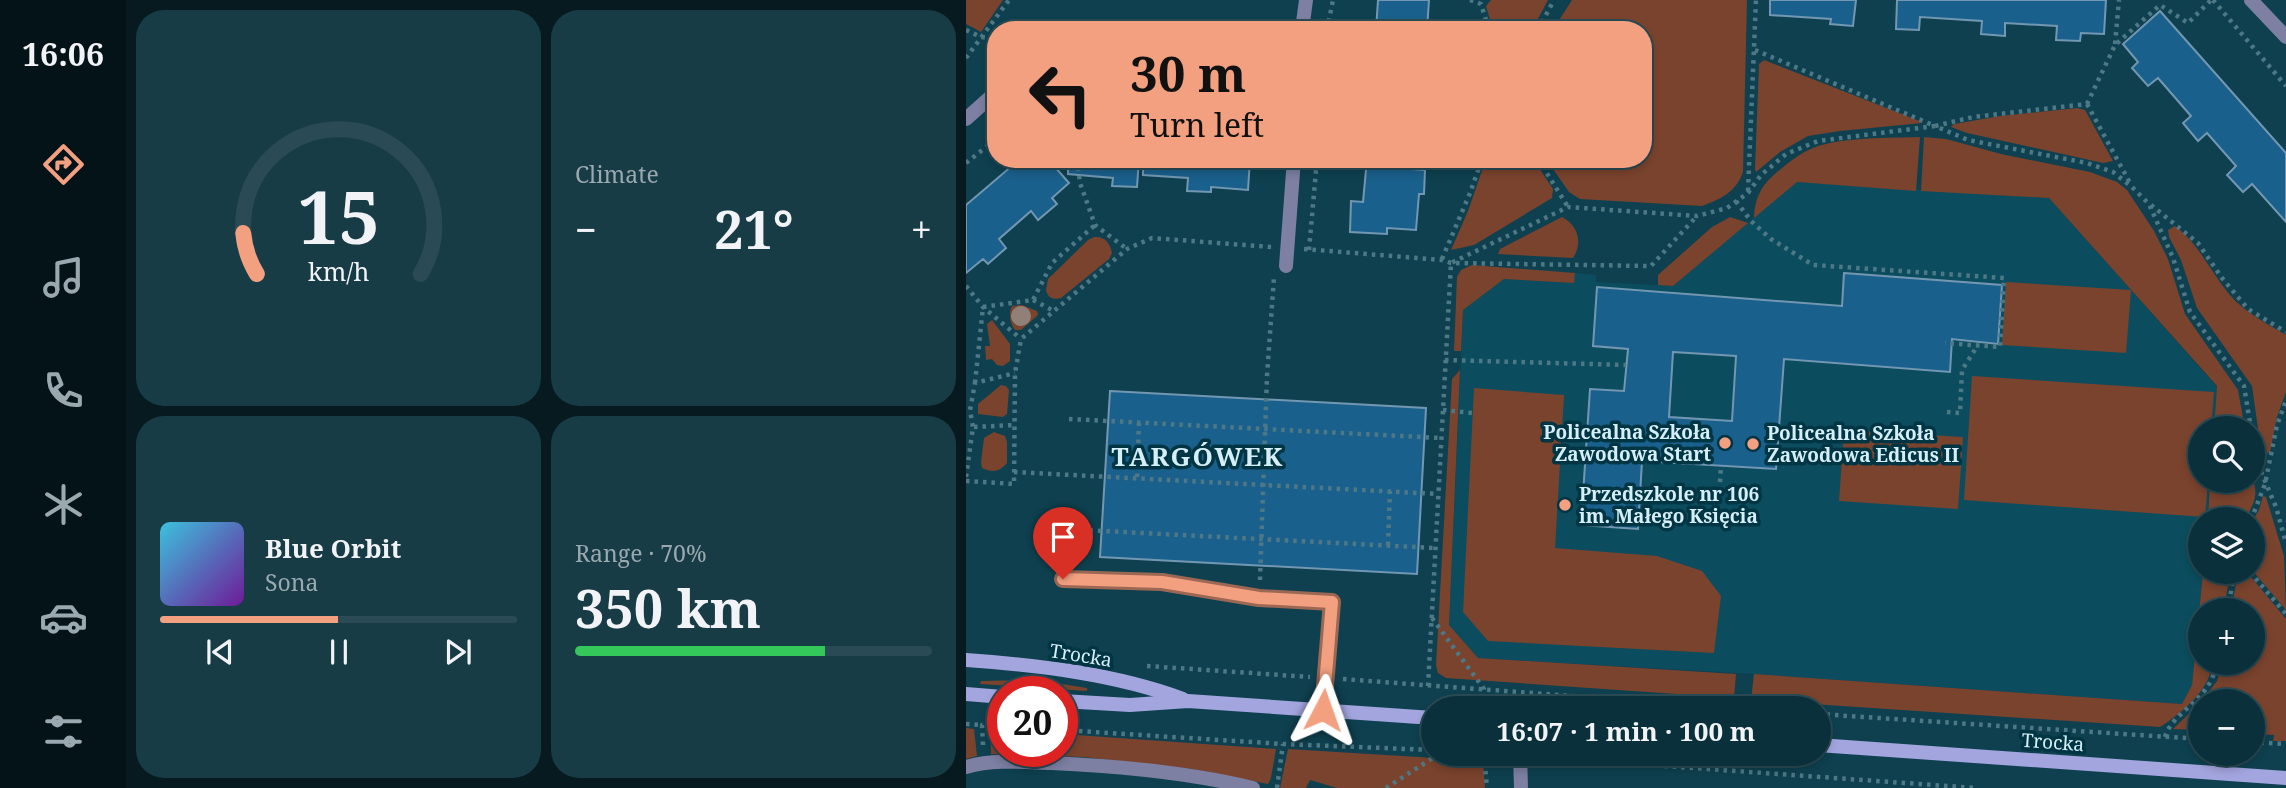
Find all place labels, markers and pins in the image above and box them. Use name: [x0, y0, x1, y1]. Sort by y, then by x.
place label: Policealna Szkoła Zawodowa Start: [1543, 419, 1711, 467]
place label: Policealna Szkoła Zawodowa Edicus II: [1767, 420, 1959, 468]
marker: Policealna Szkoła Zawodowa Start: [1717, 435, 1733, 451]
marker: Policealna Szkoła Zawodowa Edicus II: [1745, 436, 1761, 452]
place label: Przedszkole nr 106 im. Małego Księcia: [1579, 481, 1759, 529]
marker: Przedszkole nr 106 im. Małego Księcia: [1557, 497, 1573, 513]
pin: [1033, 507, 1093, 579]

